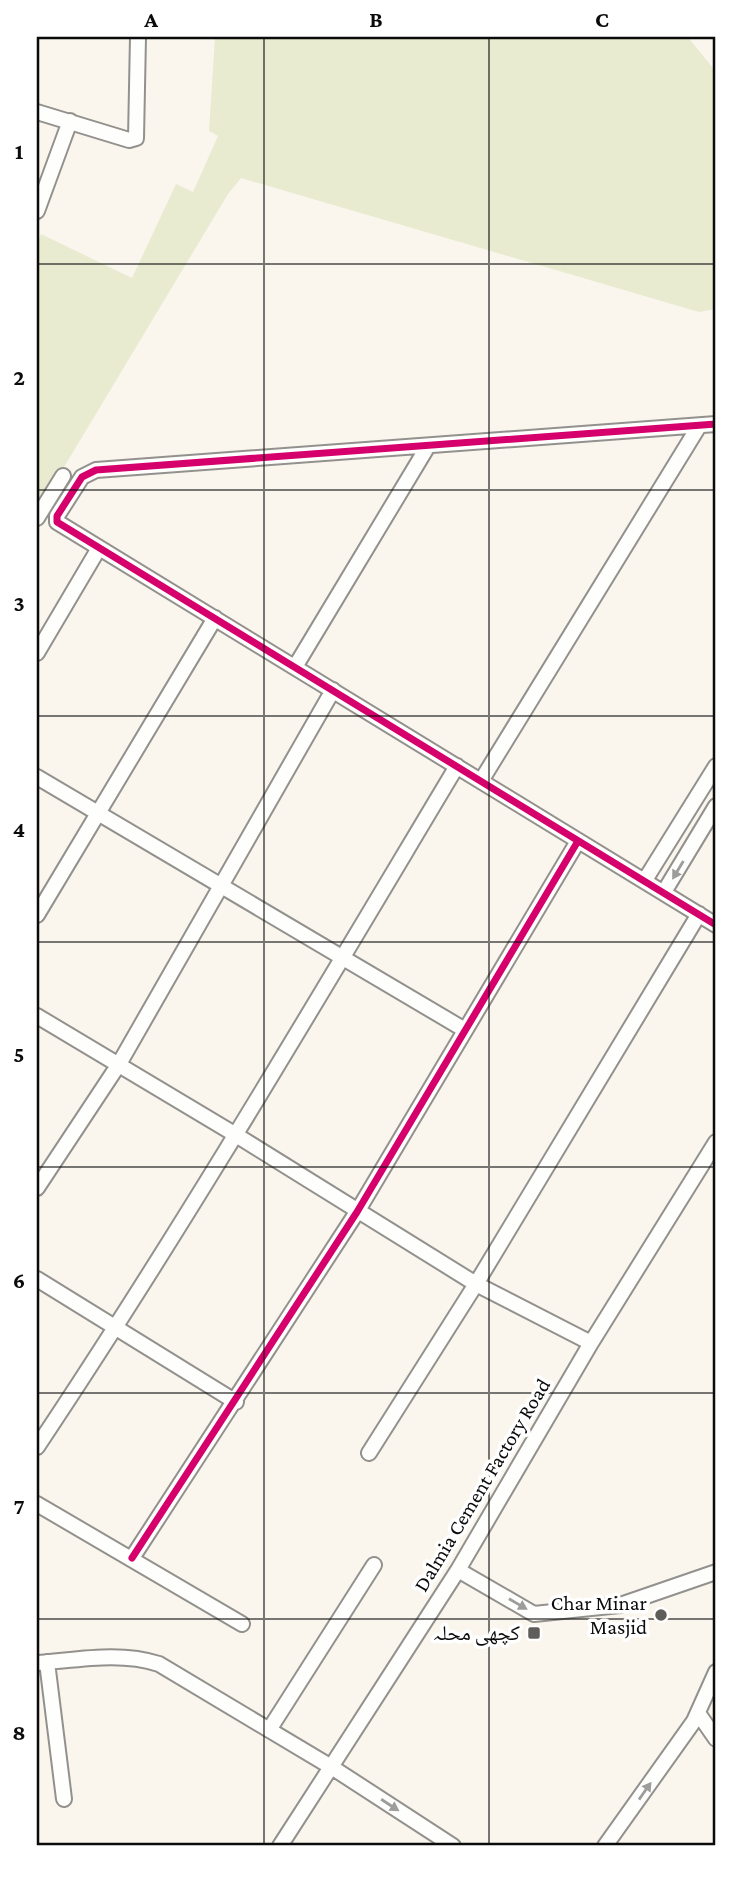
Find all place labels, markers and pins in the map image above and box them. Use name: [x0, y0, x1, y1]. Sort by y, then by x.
place label: Char Minar Masjid: [551, 1591, 648, 1639]
marker: Char Minar Masjid: [653, 1607, 669, 1623]
place label: کچھی محلہ: [432, 1621, 520, 1646]
marker: کچھی محلہ: [526, 1625, 542, 1641]

